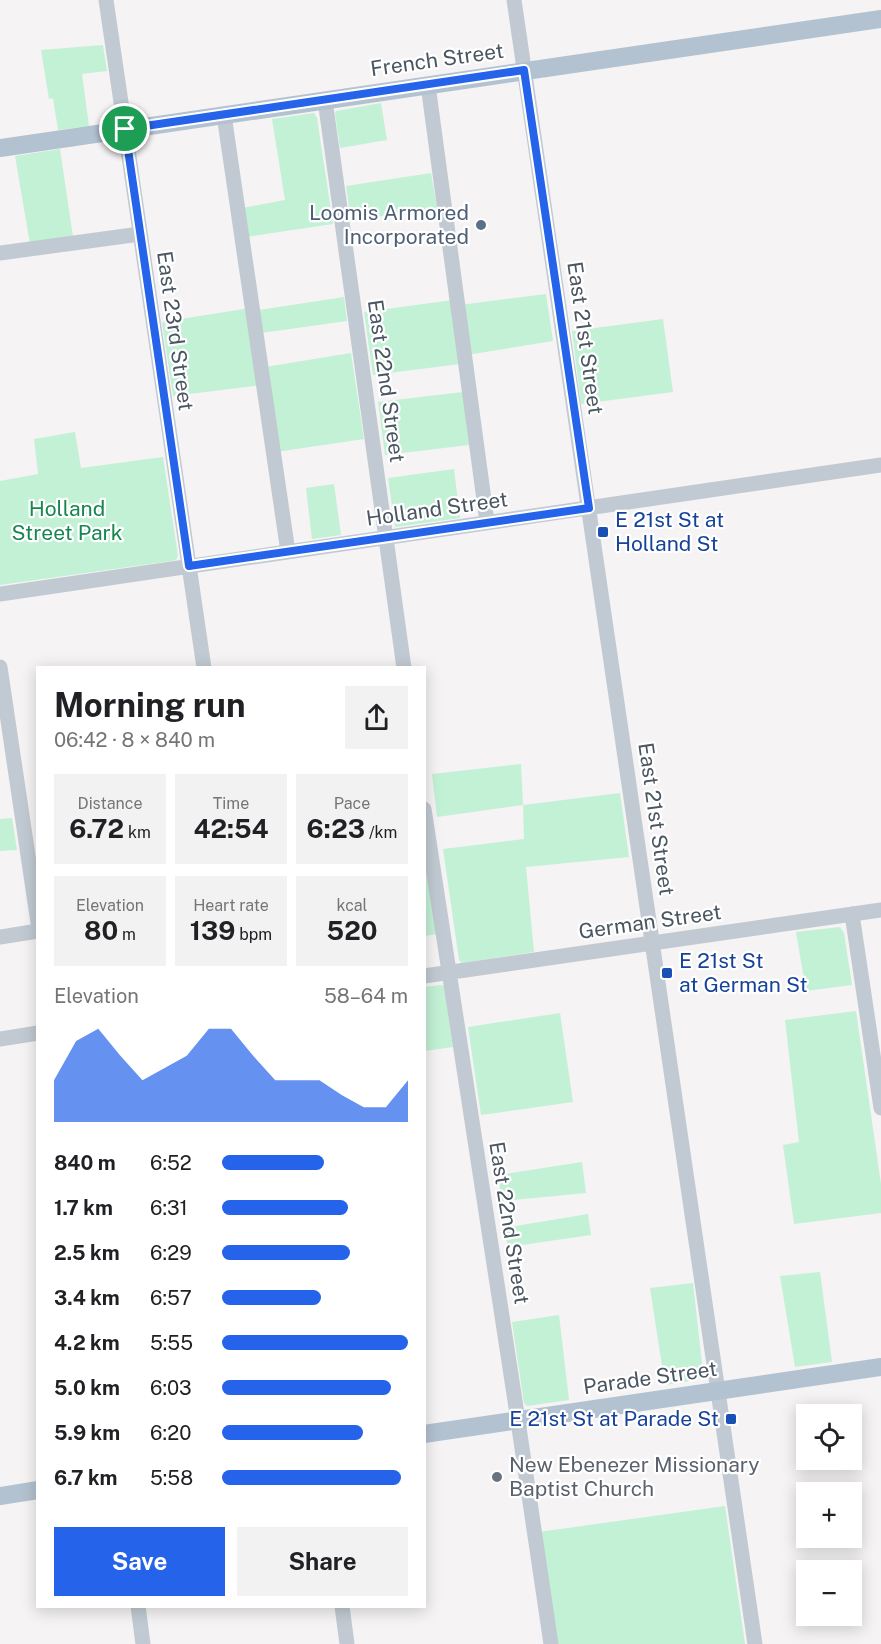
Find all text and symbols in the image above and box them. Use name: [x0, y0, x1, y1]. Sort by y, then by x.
street label: French Street: [369, 38, 505, 81]
pin: [99, 103, 150, 154]
icon: arrive: [108, 112, 141, 145]
place label: Loomis Armored Incorporated: [309, 200, 469, 249]
marker: Loomis Armored Incorporated: [474, 218, 488, 232]
street label: East 23rd Street: [152, 250, 199, 412]
street label: East 21st Street: [562, 260, 609, 416]
street label: East 22nd Street: [363, 298, 410, 464]
street label: Holland Street: [364, 486, 509, 531]
park label: Holland Street Park: [11, 496, 123, 545]
place label: E 21st St at Holland St: [615, 507, 724, 556]
marker: E 21st St at Holland St: [596, 525, 610, 539]
text: Morning run: [54, 686, 246, 724]
button: share: [345, 686, 408, 749]
text: 06:42 · 8 × 840 m: [54, 728, 215, 752]
street label: East 21st Street: [633, 741, 680, 897]
text: Distance: [78, 794, 142, 813]
text: Time: [213, 794, 249, 813]
text: Pace: [334, 794, 370, 813]
text: 6.72: [69, 813, 124, 844]
text: 42:54: [193, 813, 269, 844]
text: 6:23: [307, 813, 365, 844]
text: km: [124, 823, 151, 842]
text: /km: [365, 823, 397, 842]
text: Elevation: [76, 896, 144, 915]
text: Heart rate: [193, 896, 269, 915]
text: kcal: [337, 896, 367, 915]
street label: German Street: [577, 899, 723, 944]
text: 80: [84, 915, 118, 946]
text: 139: [190, 915, 235, 946]
text: 520: [327, 915, 377, 946]
text: m: [118, 925, 136, 944]
text: bpm: [235, 925, 272, 944]
place label: E 21st St at German St: [679, 948, 808, 997]
marker: E 21st St at German St: [660, 966, 674, 980]
text: Elevation: [54, 984, 139, 1008]
text: 58–64 m: [324, 984, 408, 1008]
street label: East 22nd Street: [484, 1140, 535, 1306]
text: 840 m: [54, 1151, 116, 1175]
text: 6:52: [150, 1151, 192, 1175]
text: 1.7 km: [54, 1196, 113, 1220]
text: 6:31: [150, 1196, 188, 1220]
text: 2.5 km: [54, 1241, 120, 1265]
text: 6:29: [150, 1241, 192, 1265]
text: 3.4 km: [54, 1286, 120, 1310]
text: 6:57: [150, 1286, 192, 1310]
text: 4.2 km: [54, 1331, 120, 1355]
text: 5:55: [150, 1331, 193, 1355]
street label: Parade Street: [581, 1356, 718, 1399]
text: 5.0 km: [54, 1376, 120, 1400]
text: 6:03: [150, 1376, 192, 1400]
map controls: [796, 1404, 862, 1626]
button: locate: [796, 1404, 862, 1470]
place label: E 21st St at Parade St: [509, 1406, 719, 1431]
marker: E 21st St at Parade St: [724, 1412, 738, 1426]
text: 5.9 km: [54, 1421, 120, 1445]
text: 6:20: [150, 1421, 192, 1445]
place label: New Ebenezer Missionary Baptist Church: [509, 1452, 760, 1501]
text: 6.7 km: [54, 1466, 118, 1490]
text: 5:58: [150, 1466, 193, 1490]
marker: New Ebenezer Missionary Baptist Church: [490, 1470, 504, 1484]
button: +: [796, 1482, 862, 1548]
button: Save: [54, 1527, 225, 1596]
button: Share: [237, 1527, 408, 1596]
button: −: [796, 1560, 862, 1626]

